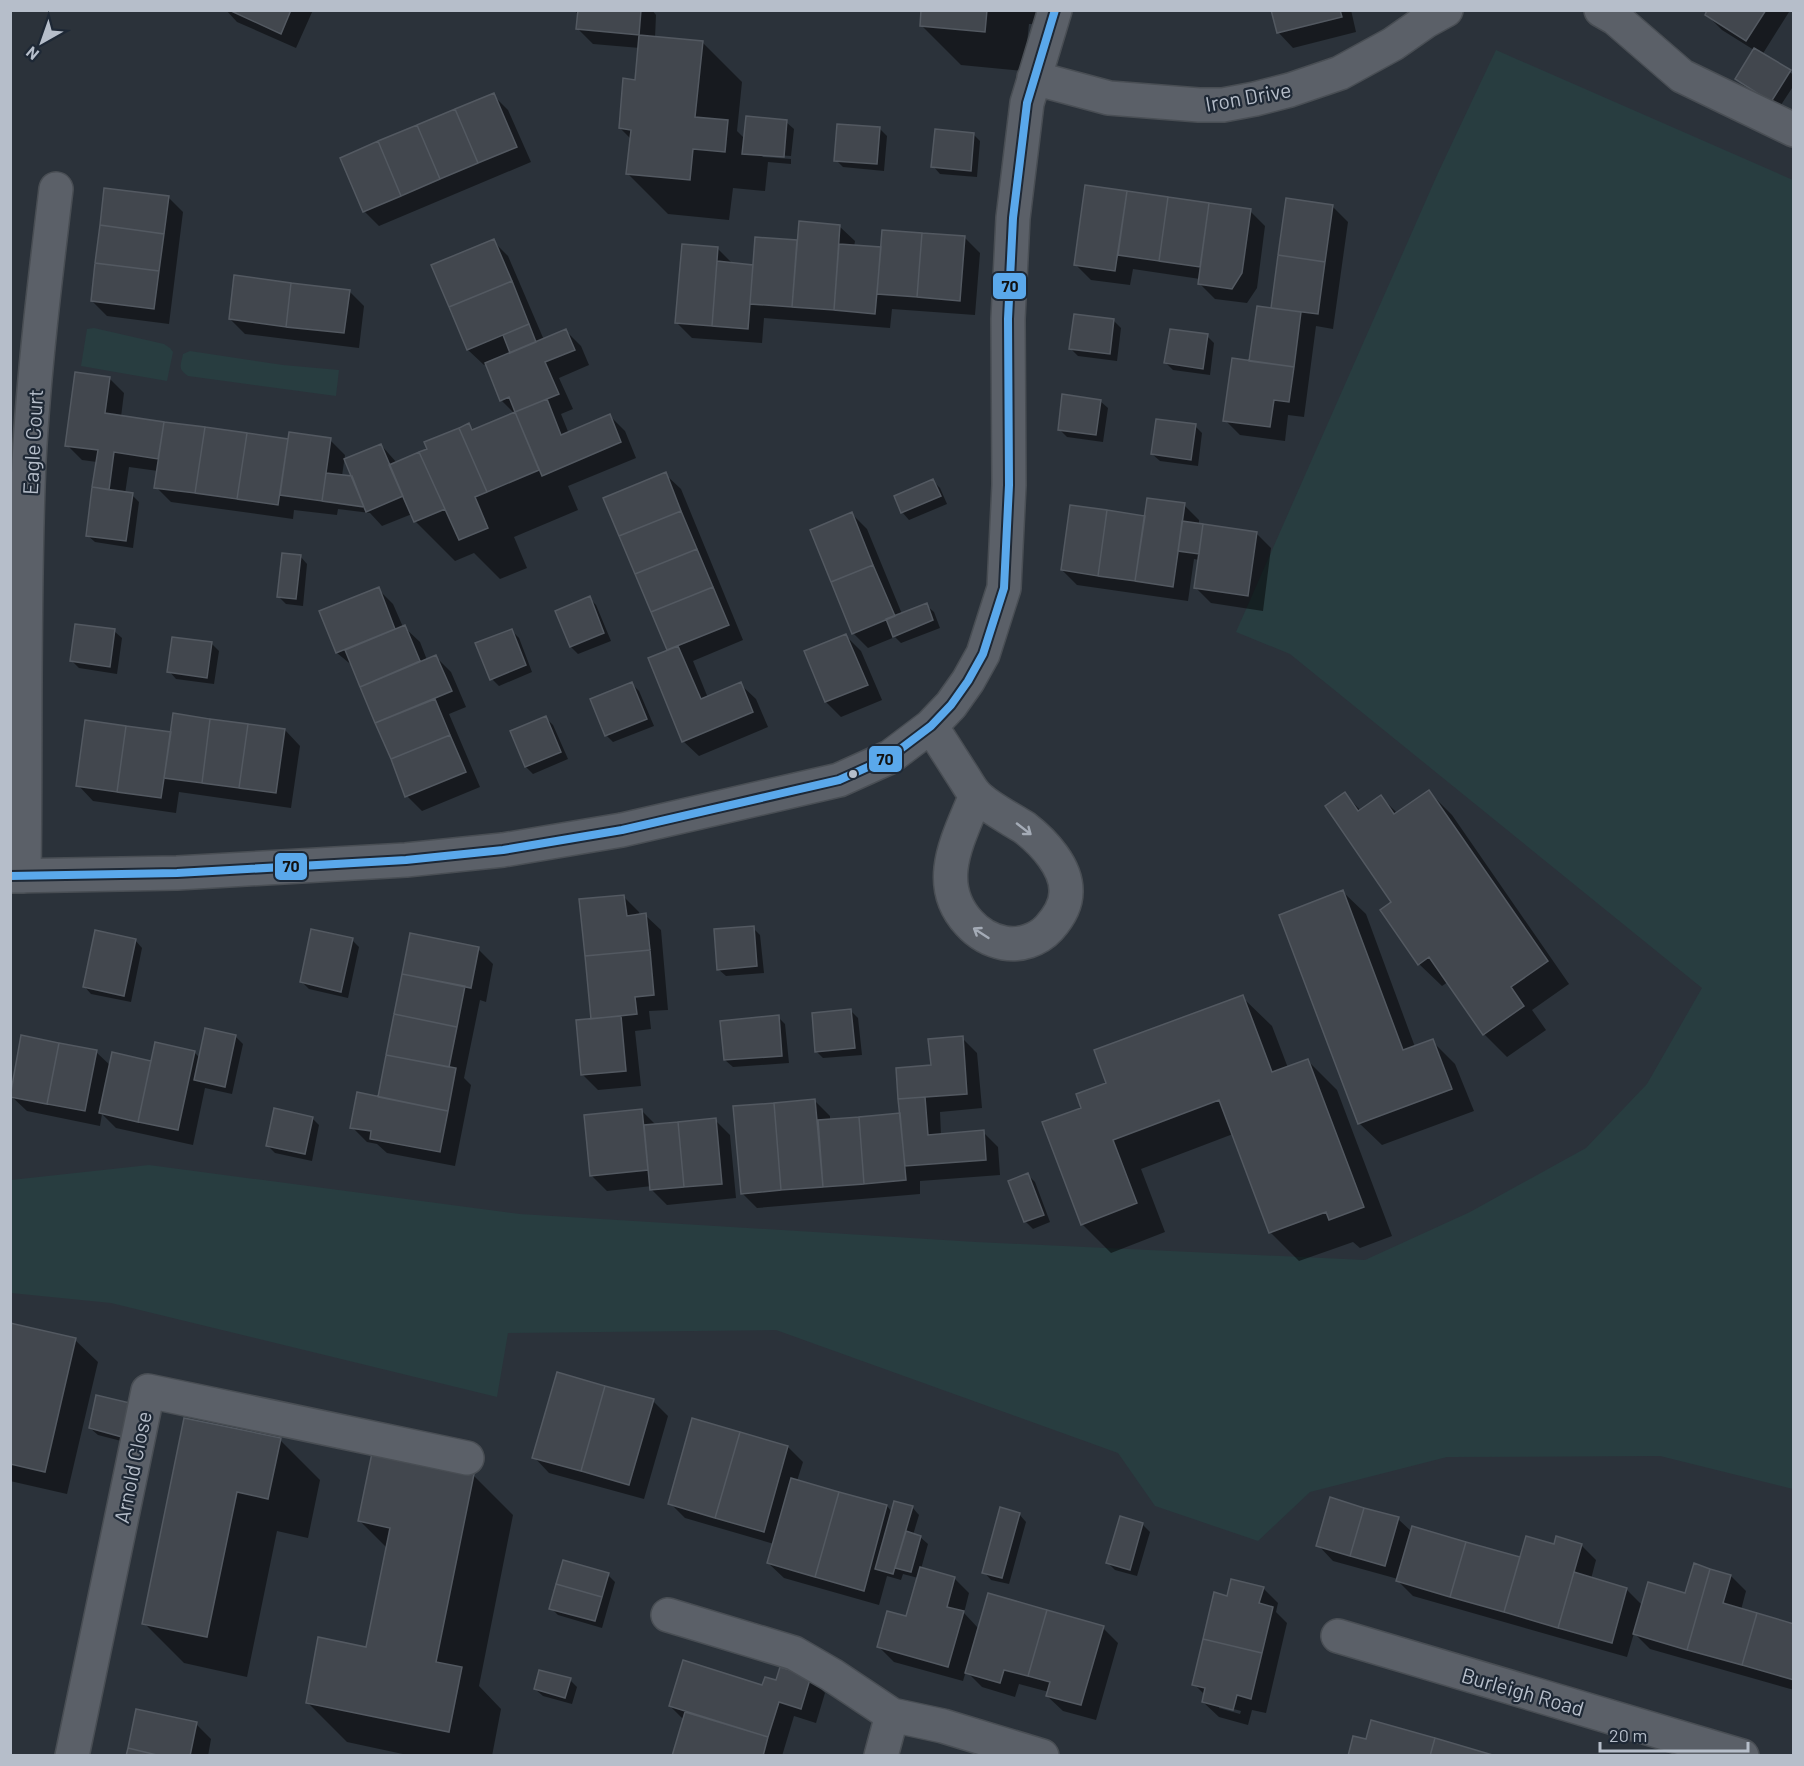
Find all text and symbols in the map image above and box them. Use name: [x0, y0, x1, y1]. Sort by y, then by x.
north arrow: [12, 12, 72, 72]
text: N: [22, 43, 42, 65]
street label: Iron Drive: [1203, 76, 1293, 116]
line badge: 70: [992, 272, 1027, 300]
text: 70: [1001, 276, 1019, 295]
street label: Eagle Court: [17, 388, 47, 496]
line badge: 70: [868, 745, 903, 773]
text: 70: [876, 749, 894, 768]
unlabelled marker: [847, 768, 859, 780]
one-way arrow: [1015, 822, 1031, 835]
line badge: 70: [274, 852, 308, 881]
text: 70: [282, 856, 300, 875]
one-way arrow: [973, 926, 990, 939]
street label: Arnold Close: [108, 1409, 156, 1525]
street label: Burleigh Road: [1459, 1662, 1587, 1720]
scale bar: [1600, 1715, 1748, 1753]
text: 20 m: [1609, 1724, 1647, 1746]

